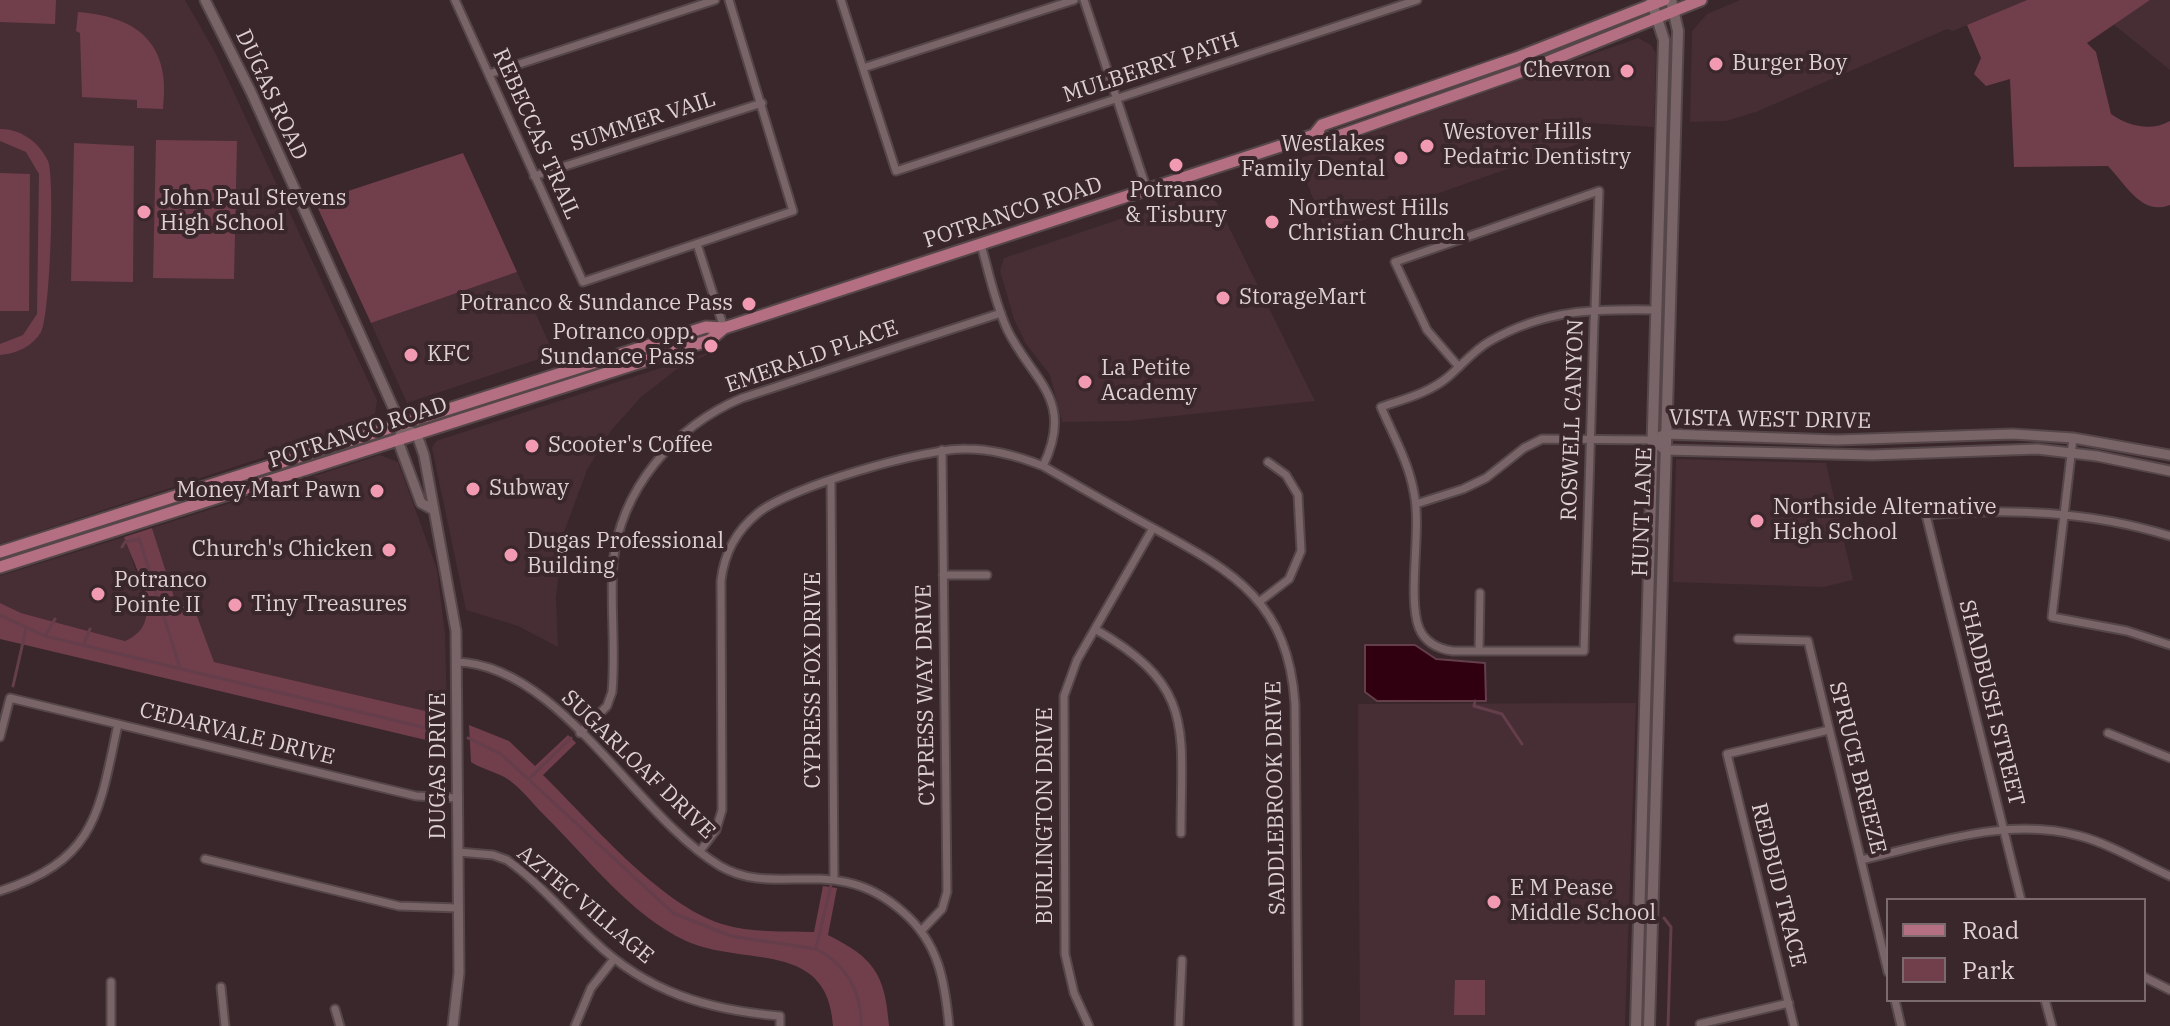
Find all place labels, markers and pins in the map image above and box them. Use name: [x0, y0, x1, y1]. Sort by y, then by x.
place label: Burger Boy: [1732, 51, 1847, 77]
marker: Burger Boy: [1707, 55, 1725, 73]
place label: Chevron: [1523, 58, 1611, 84]
marker: Chevron: [1618, 62, 1636, 80]
place label: Westover Hills Pedatric Dentistry: [1443, 120, 1631, 172]
place label: Westlakes Family Dental: [1241, 132, 1385, 184]
marker: Westover Hills Pedatric Dentistry: [1418, 137, 1436, 155]
marker: Westlakes Family Dental: [1392, 149, 1410, 167]
marker: Potranco & Tisbury: [1167, 156, 1185, 174]
place label: Potranco & Tisbury: [1125, 178, 1227, 230]
place label: John Paul Stevens High School: [160, 186, 346, 238]
place label: Northwest Hills Christian Church: [1288, 196, 1466, 248]
marker: John Paul Stevens High School: [135, 203, 153, 221]
marker: Northwest Hills Christian Church: [1263, 213, 1281, 231]
place label: StorageMart: [1239, 285, 1366, 311]
marker: StorageMart: [1214, 289, 1232, 307]
place label: Potranco & Sundance Pass: [459, 291, 733, 317]
marker: Potranco & Sundance Pass: [740, 295, 758, 313]
place label: Potranco opp. Sundance Pass: [540, 320, 695, 372]
marker: Potranco opp. Sundance Pass: [702, 337, 720, 355]
place label: KFC: [427, 342, 470, 368]
marker: KFC: [402, 346, 420, 364]
place label: La Petite Academy: [1101, 356, 1197, 408]
marker: La Petite Academy: [1076, 373, 1094, 391]
place label: Scooter's Coffee: [548, 433, 713, 459]
marker: Scooter's Coffee: [523, 437, 541, 455]
place label: Subway: [489, 476, 569, 502]
place label: Money Mart Pawn: [176, 478, 361, 504]
marker: Subway: [464, 480, 482, 498]
marker: Money Mart Pawn: [368, 482, 386, 500]
place label: Northside Alternative High School: [1773, 495, 1996, 546]
marker: Northside Alternative High School: [1748, 512, 1766, 530]
place label: Dugas Professional Building: [527, 529, 724, 580]
place label: Church's Chicken: [192, 537, 373, 563]
marker: Church's Chicken: [380, 541, 398, 559]
marker: Dugas Professional Building: [502, 546, 520, 564]
place label: Potranco Pointe II: [114, 568, 207, 620]
marker: Potranco Pointe II: [89, 585, 107, 603]
place label: Tiny Treasures: [251, 592, 407, 618]
marker: Tiny Treasures: [226, 596, 244, 614]
place label: E M Pease Middle School: [1510, 876, 1656, 928]
marker: E M Pease Middle School: [1485, 893, 1503, 911]

